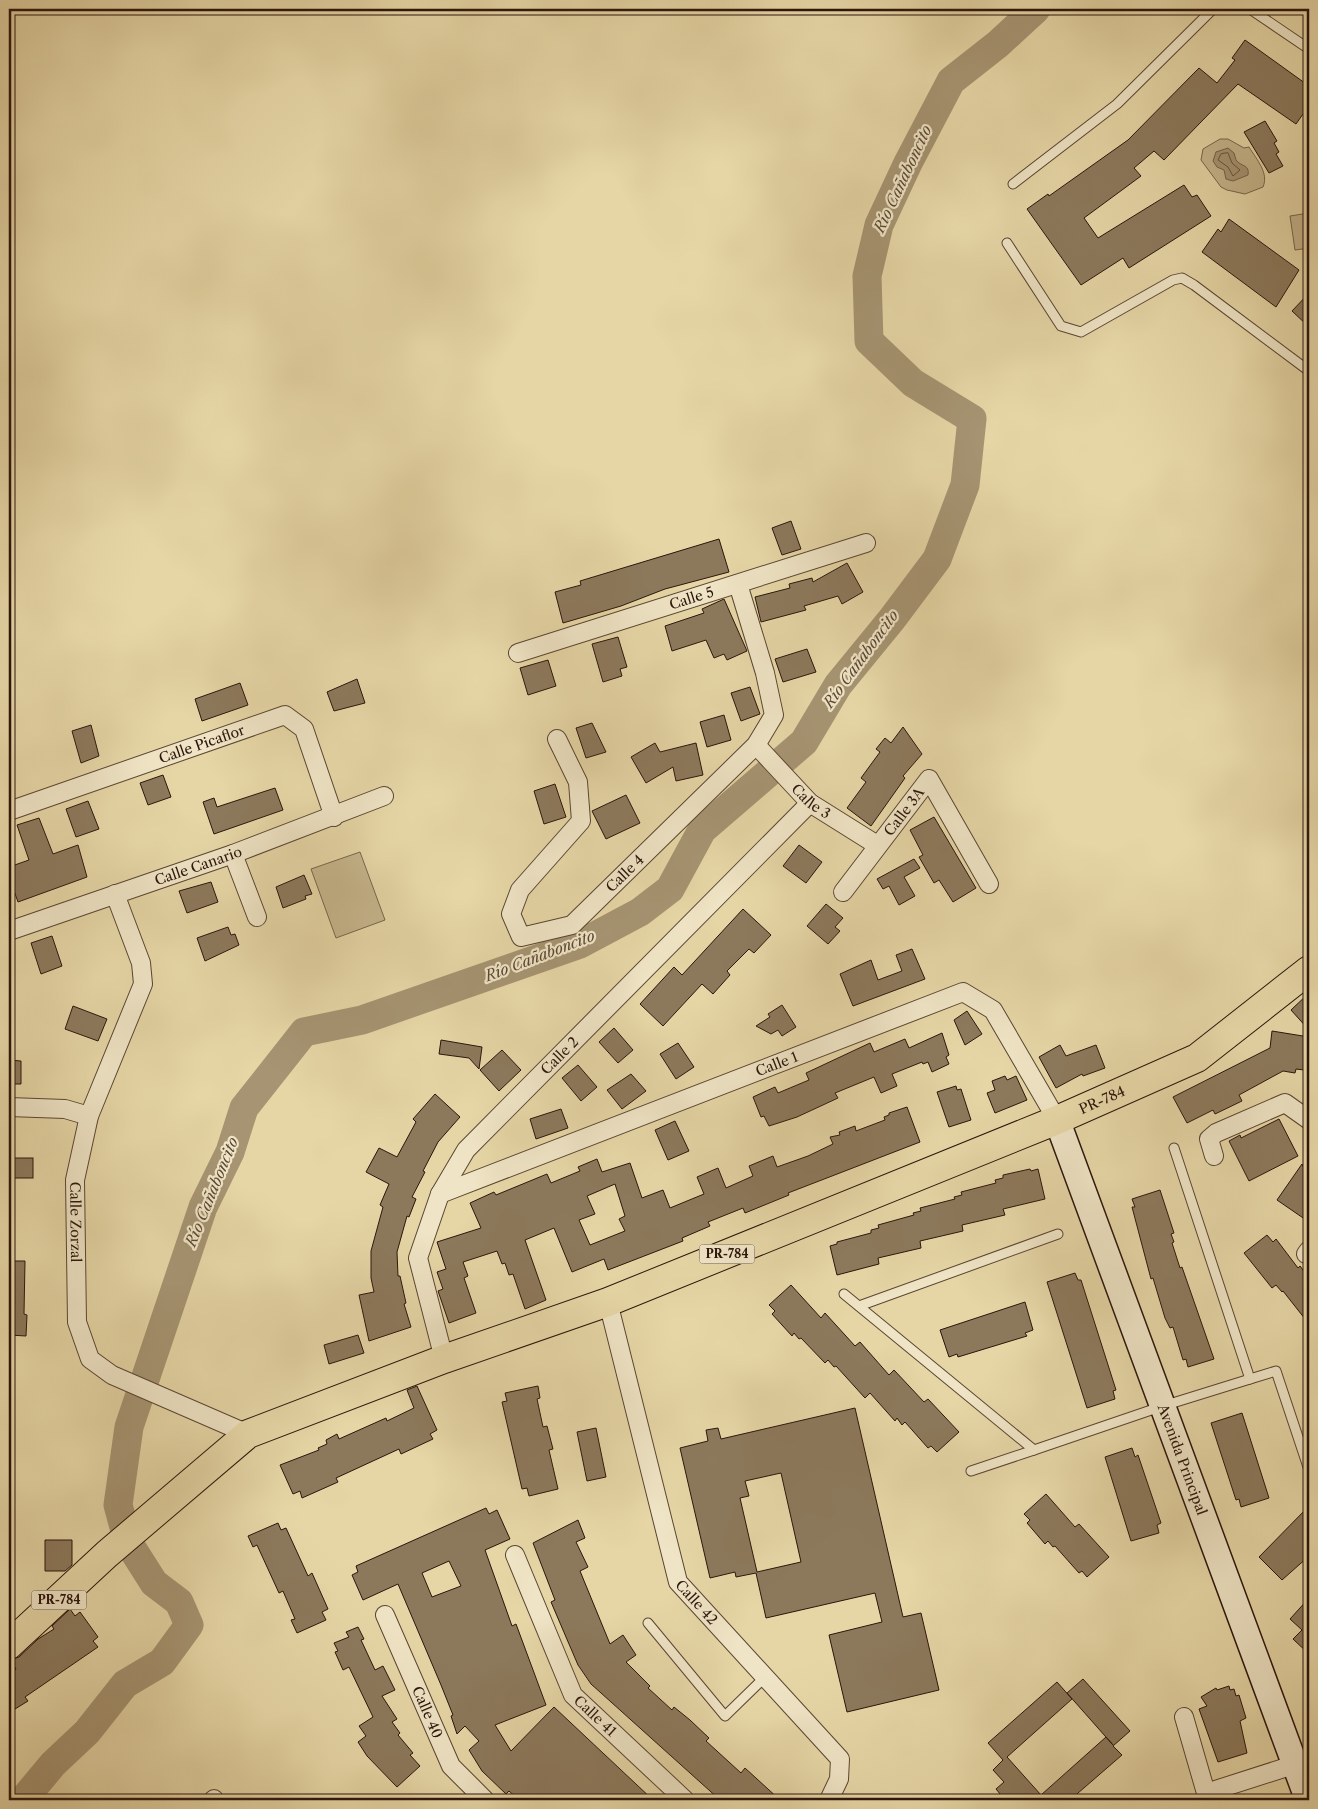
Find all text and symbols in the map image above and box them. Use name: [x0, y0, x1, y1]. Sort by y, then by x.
water label: Río Cañaboncito: [869, 122, 936, 236]
street label: Calle 5: [667, 583, 716, 614]
water label: Río Cañaboncito: [818, 606, 902, 712]
street label: Calle Picaflor: [156, 721, 247, 767]
street label: Calle 3: [788, 780, 834, 823]
street label: Calle 3A: [880, 783, 929, 839]
street label: Calle Canario: [152, 842, 244, 889]
street label: Calle 4: [602, 851, 648, 896]
water label: Río Cañaboncito: [481, 926, 597, 986]
street label: Calle 2: [537, 1033, 582, 1078]
street label: Calle 1: [753, 1048, 801, 1080]
street label: PR-784: [1076, 1082, 1128, 1118]
water label: Río Cañaboncito: [181, 1134, 242, 1250]
street label: Calle Zorzal: [66, 1181, 85, 1263]
road number: PR-784: [700, 1244, 754, 1264]
street label: Avenida Principal: [1153, 1401, 1211, 1518]
street label: Calle 42: [672, 1576, 721, 1628]
road number: PR-784: [32, 1590, 86, 1610]
street label: Calle 40: [408, 1683, 447, 1741]
street label: Calle 41: [570, 1691, 620, 1740]

